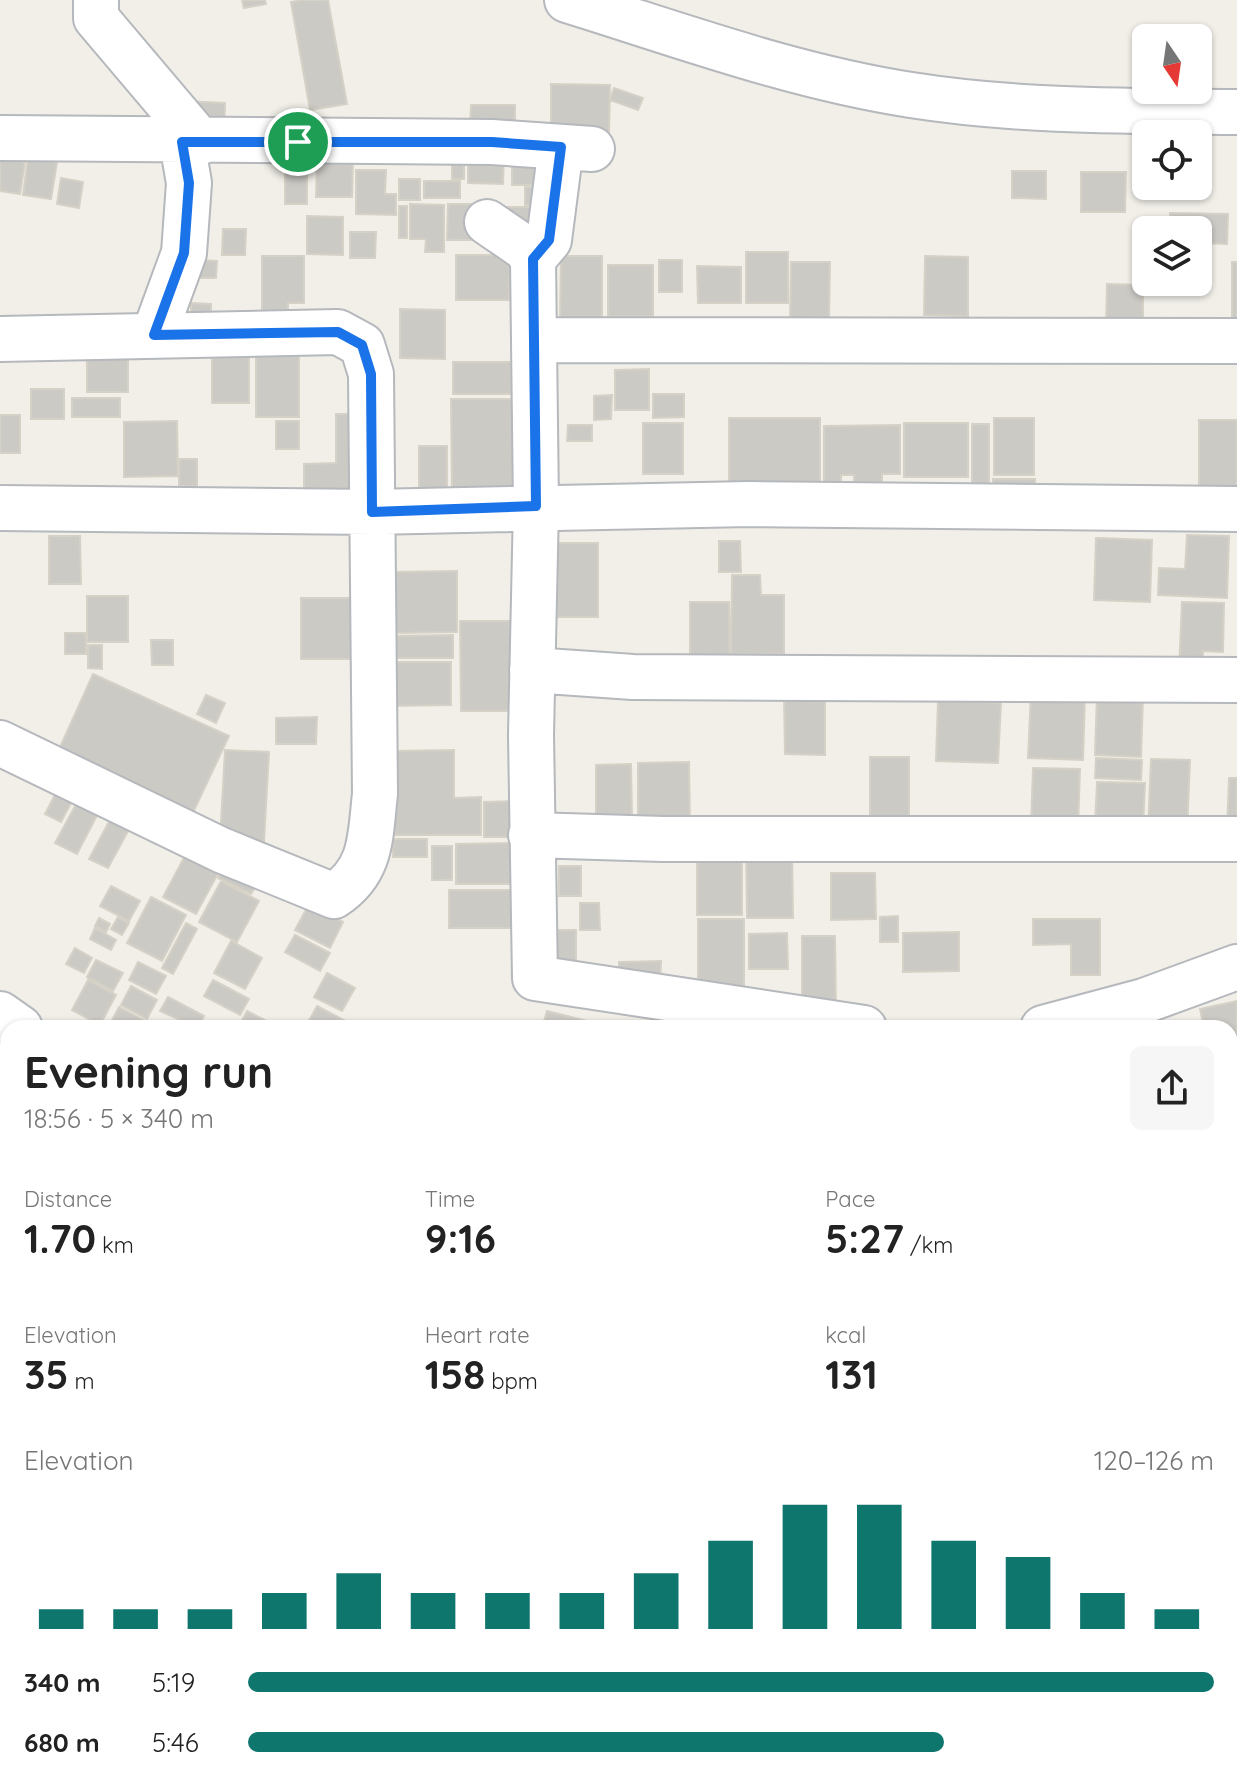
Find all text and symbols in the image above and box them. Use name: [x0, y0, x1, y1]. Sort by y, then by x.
north arrow: [1132, 24, 1212, 104]
map controls: [1132, 24, 1212, 296]
pin: [264, 108, 332, 176]
icon: arrive: [276, 120, 320, 164]
button: locate: [1132, 120, 1212, 200]
button: layers: [1132, 216, 1212, 296]
text: Evening run: [24, 1044, 273, 1099]
button: share: [1130, 1046, 1214, 1130]
text: 18:56 · 5 × 340 m: [24, 1102, 214, 1135]
text: Distance: [24, 1185, 112, 1213]
text: Time: [425, 1185, 475, 1213]
text: Pace: [825, 1185, 876, 1213]
text: 1.70: [24, 1213, 96, 1263]
text: 9:16: [425, 1213, 496, 1263]
text: 5:27: [825, 1213, 904, 1263]
text: km: [96, 1231, 134, 1259]
text: /km: [904, 1231, 953, 1259]
text: Elevation: [24, 1321, 117, 1349]
text: Heart rate: [425, 1321, 530, 1349]
text: kcal: [825, 1321, 866, 1349]
text: 35: [24, 1349, 69, 1399]
text: 158: [425, 1349, 485, 1399]
text: 131: [825, 1349, 878, 1399]
text: m: [69, 1367, 95, 1395]
text: bpm: [485, 1367, 538, 1395]
text: Elevation: [24, 1444, 134, 1477]
text: 120–126 m: [1094, 1444, 1214, 1477]
text: 340 m: [24, 1666, 100, 1699]
text: 5:19: [152, 1666, 195, 1699]
text: 680 m: [24, 1726, 100, 1759]
text: 5:46: [152, 1726, 199, 1759]

